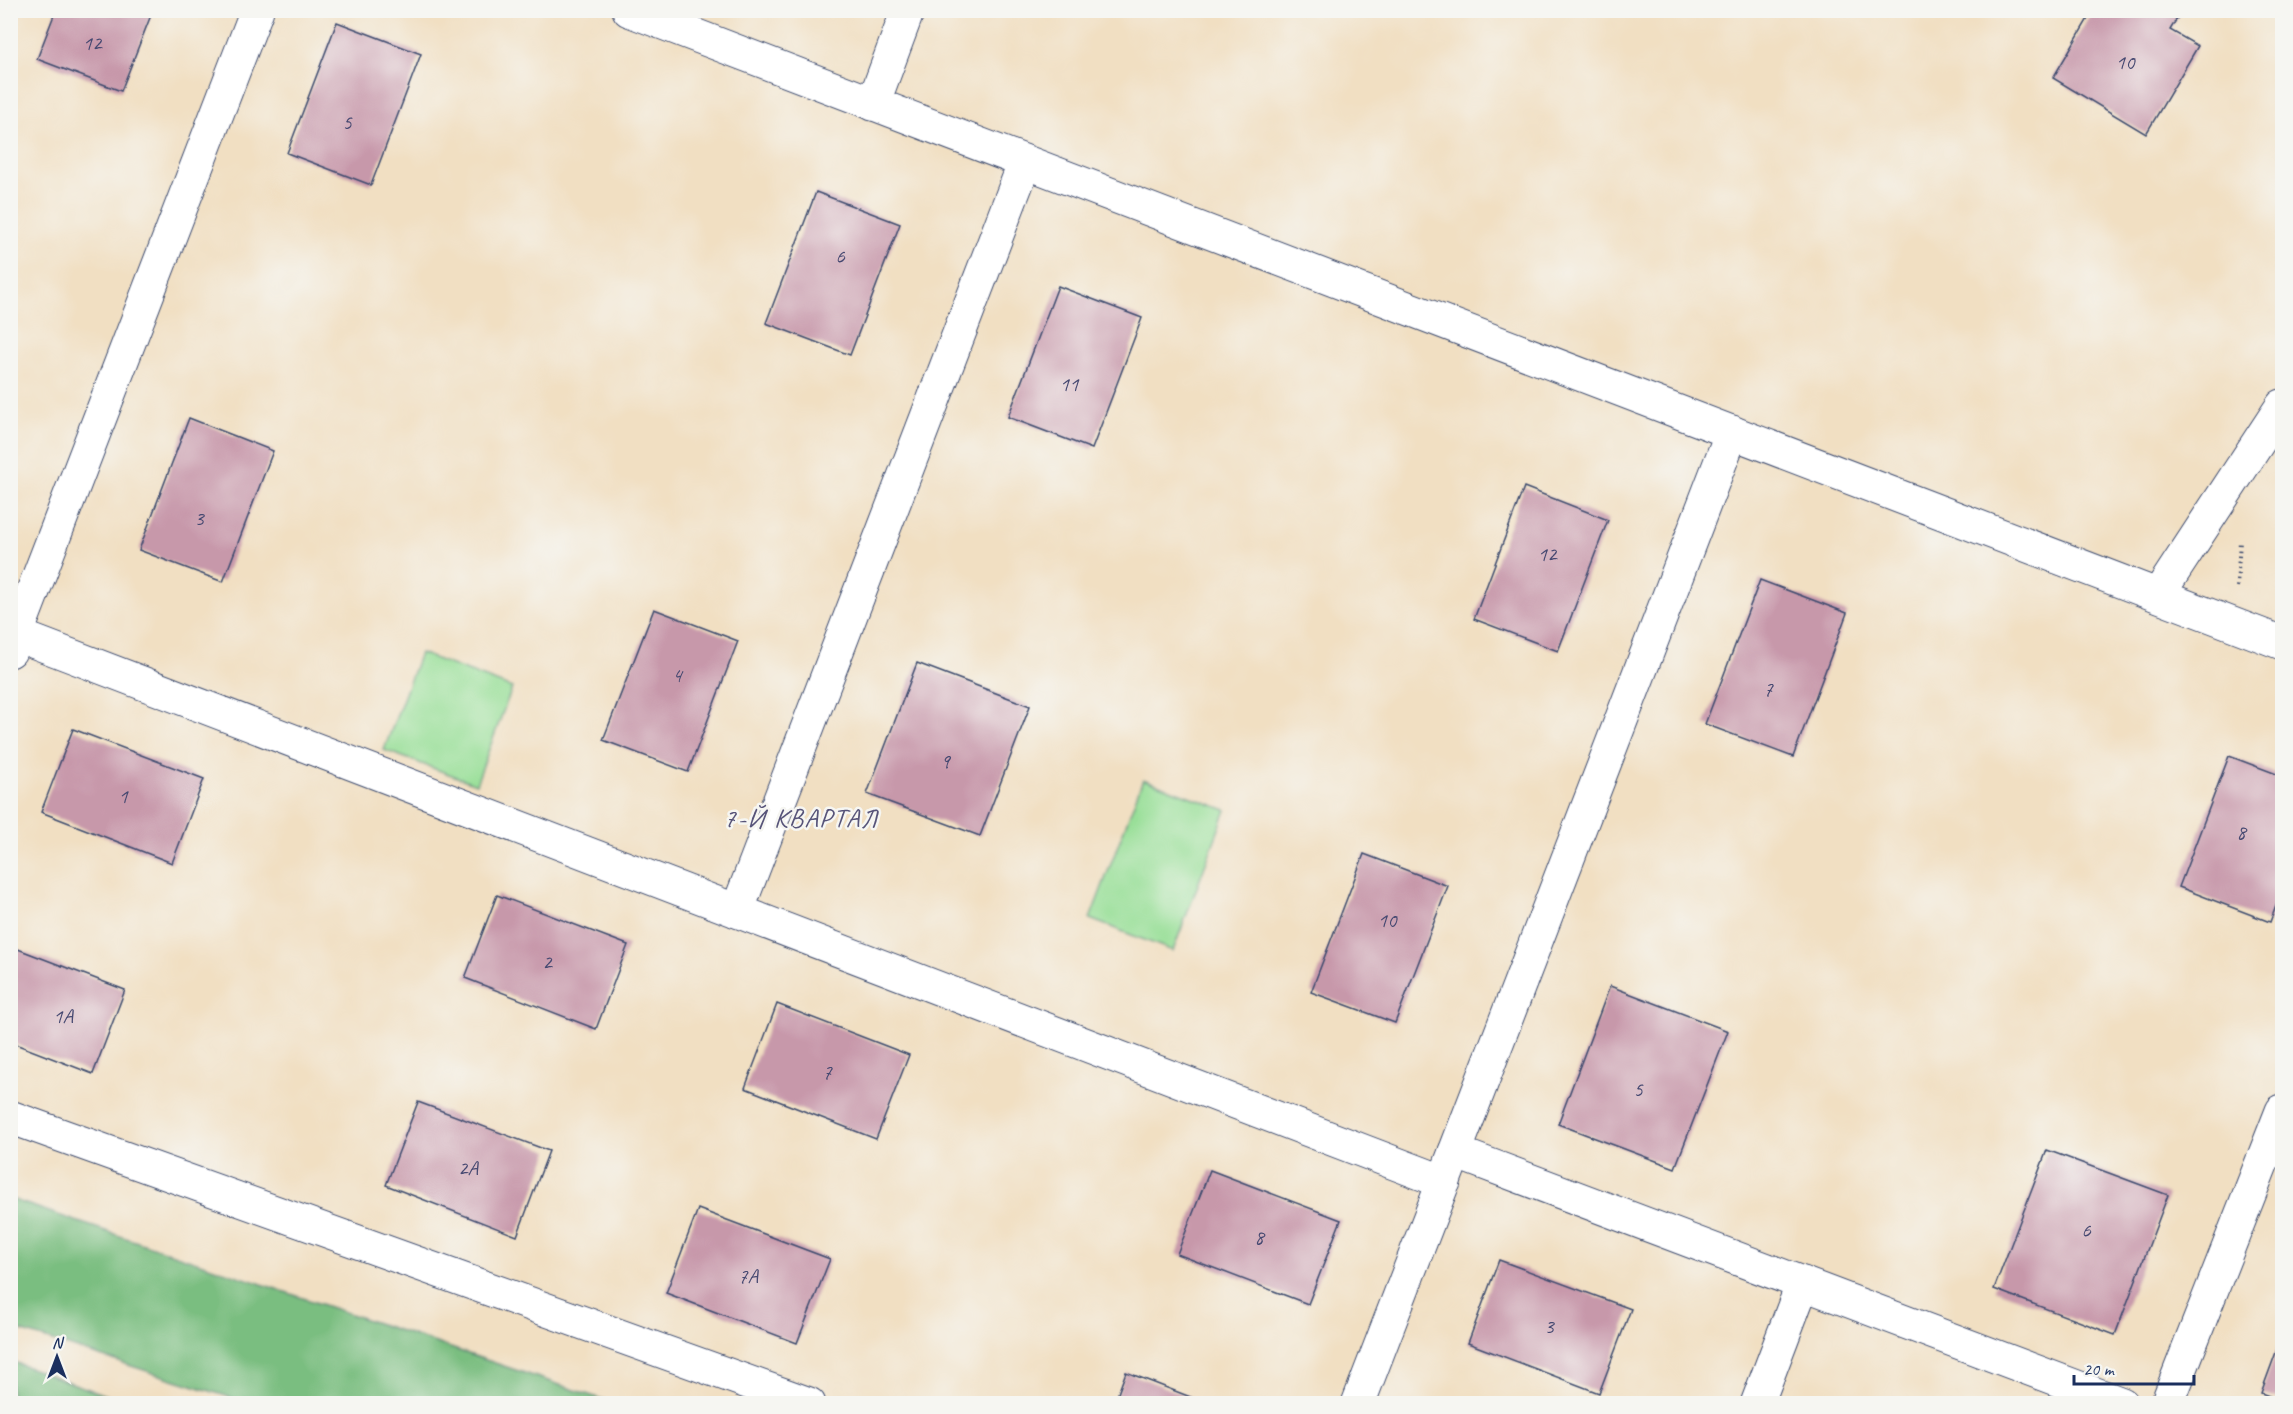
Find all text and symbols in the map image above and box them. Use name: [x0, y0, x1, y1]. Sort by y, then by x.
house number: 12: [83, 30, 103, 56]
house number: 10: [2116, 49, 2136, 75]
house number: 5: [342, 109, 353, 135]
house number: 6: [835, 243, 845, 269]
house number: 11: [1060, 371, 1080, 397]
house number: 3: [194, 505, 205, 531]
house number: 12: [1538, 541, 1558, 567]
house number: 4: [672, 662, 684, 688]
house number: 7: [1763, 676, 1774, 702]
house number: 9: [940, 748, 951, 774]
house number: 1: [118, 783, 129, 809]
district label: 7-Й КВАРТАЛ: [723, 801, 880, 835]
house number: 8: [2236, 819, 2248, 845]
house number: 10: [1378, 907, 1398, 933]
house number: 2: [542, 949, 553, 975]
house number: 1А: [53, 1003, 74, 1029]
house number: 7: [822, 1059, 833, 1085]
house number: 5: [1633, 1076, 1644, 1102]
house number: 2А: [458, 1155, 479, 1181]
house number: 6: [2081, 1217, 2091, 1243]
house number: 8: [1254, 1224, 1266, 1250]
house number: 7А: [738, 1263, 759, 1289]
house number: 3: [1544, 1313, 1555, 1339]
north arrow: [27, 1327, 87, 1387]
text: N: [52, 1333, 65, 1353]
scale bar: [2074, 1348, 2194, 1386]
text: 20 m: [2083, 1358, 2116, 1380]

